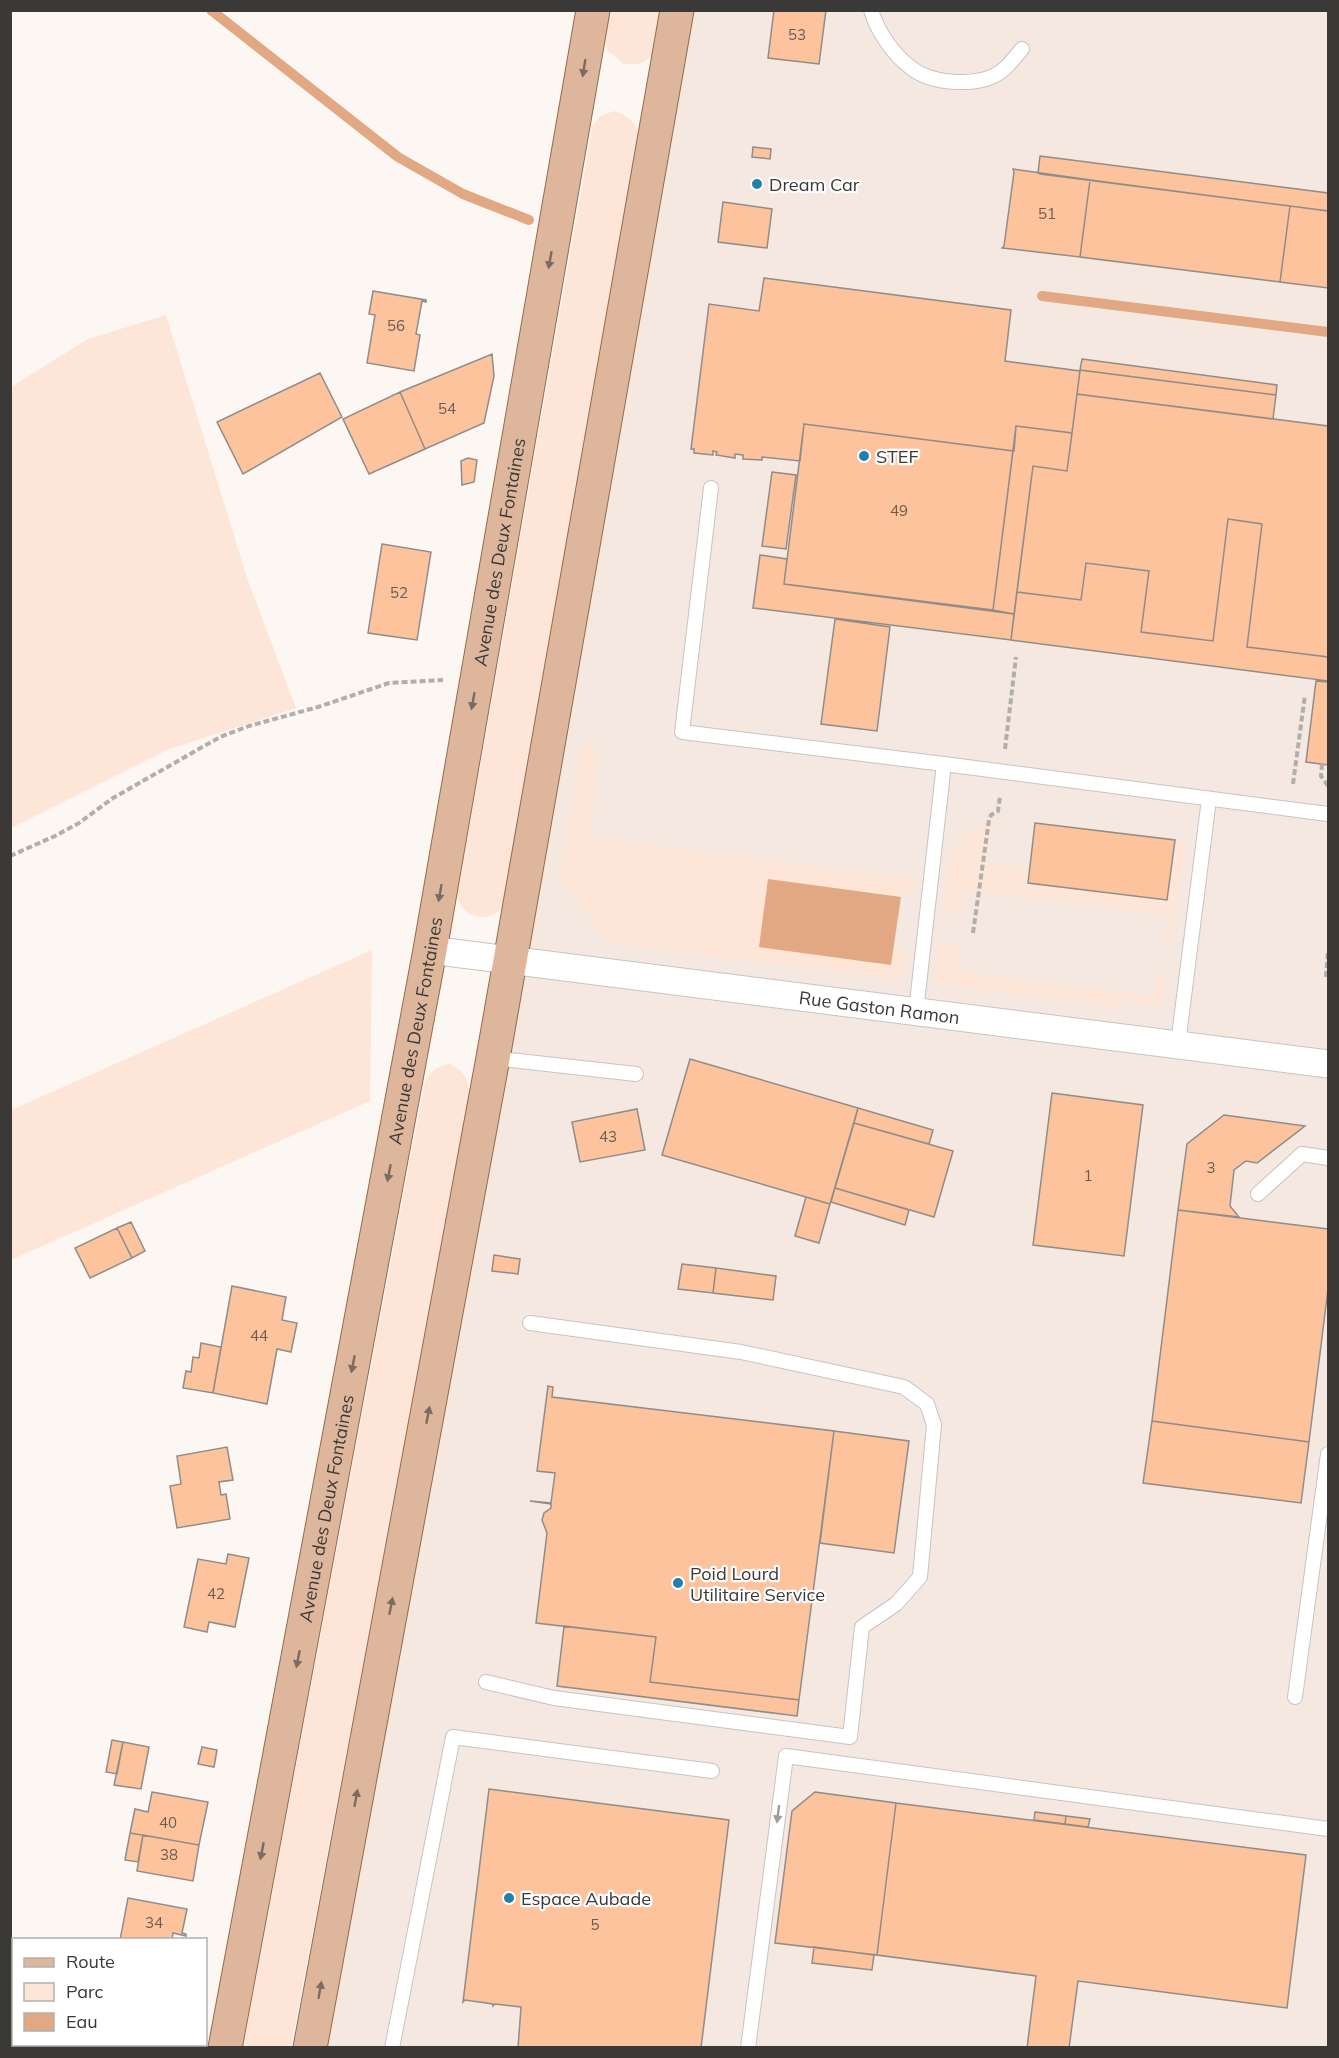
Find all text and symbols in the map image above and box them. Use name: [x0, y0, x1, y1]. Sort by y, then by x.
house number: 53: [788, 25, 806, 44]
one-way arrow: [579, 59, 588, 78]
place label: Dream Car: [769, 173, 860, 196]
marker: Dream Car: [750, 177, 764, 191]
house number: 51: [1038, 204, 1056, 223]
one-way arrow: [546, 251, 555, 270]
house number: 56: [387, 316, 405, 335]
house number: 54: [438, 399, 456, 418]
street label: Avenue des Deux Fontaines: [468, 436, 530, 668]
place label: STEF: [876, 445, 919, 468]
marker: STEF: [857, 449, 871, 463]
house number: 49: [890, 501, 908, 520]
house number: 52: [390, 583, 408, 602]
one-way arrow: [469, 691, 478, 710]
one-way arrow: [435, 883, 444, 902]
street label: Avenue des Deux Fontaines: [382, 915, 447, 1146]
street label: Rue Gaston Ramon: [798, 985, 961, 1029]
house number: 43: [599, 1127, 617, 1146]
house number: 3: [1206, 1158, 1216, 1177]
one-way arrow: [384, 1163, 393, 1182]
house number: 1: [1083, 1166, 1093, 1185]
house number: 44: [250, 1326, 268, 1345]
one-way arrow: [348, 1355, 357, 1374]
street label: Avenue des Deux Fontaines: [293, 1393, 358, 1624]
one-way arrow: [424, 1405, 433, 1424]
place label: Poid Lourd Utilitaire Service: [690, 1562, 825, 1606]
marker: Poid Lourd Utilitaire Service: [671, 1576, 685, 1590]
house number: 42: [207, 1584, 225, 1603]
one-way arrow: [387, 1597, 396, 1616]
one-way arrow: [293, 1650, 302, 1669]
one-way arrow: [352, 1789, 361, 1808]
one-way arrow: [774, 1805, 783, 1824]
house number: 40: [159, 1813, 177, 1832]
one-way arrow: [257, 1841, 266, 1860]
house number: 38: [160, 1845, 178, 1864]
place label: Espace Aubade: [521, 1887, 651, 1910]
marker: Espace Aubade: [502, 1891, 516, 1905]
house number: 34: [145, 1913, 163, 1932]
house number: 5: [590, 1915, 600, 1934]
legend: [12, 1938, 207, 2046]
text: Route: [66, 1950, 115, 1973]
text: Parc: [66, 1980, 104, 2003]
one-way arrow: [316, 1980, 325, 1999]
text: Eau: [66, 2010, 98, 2033]

